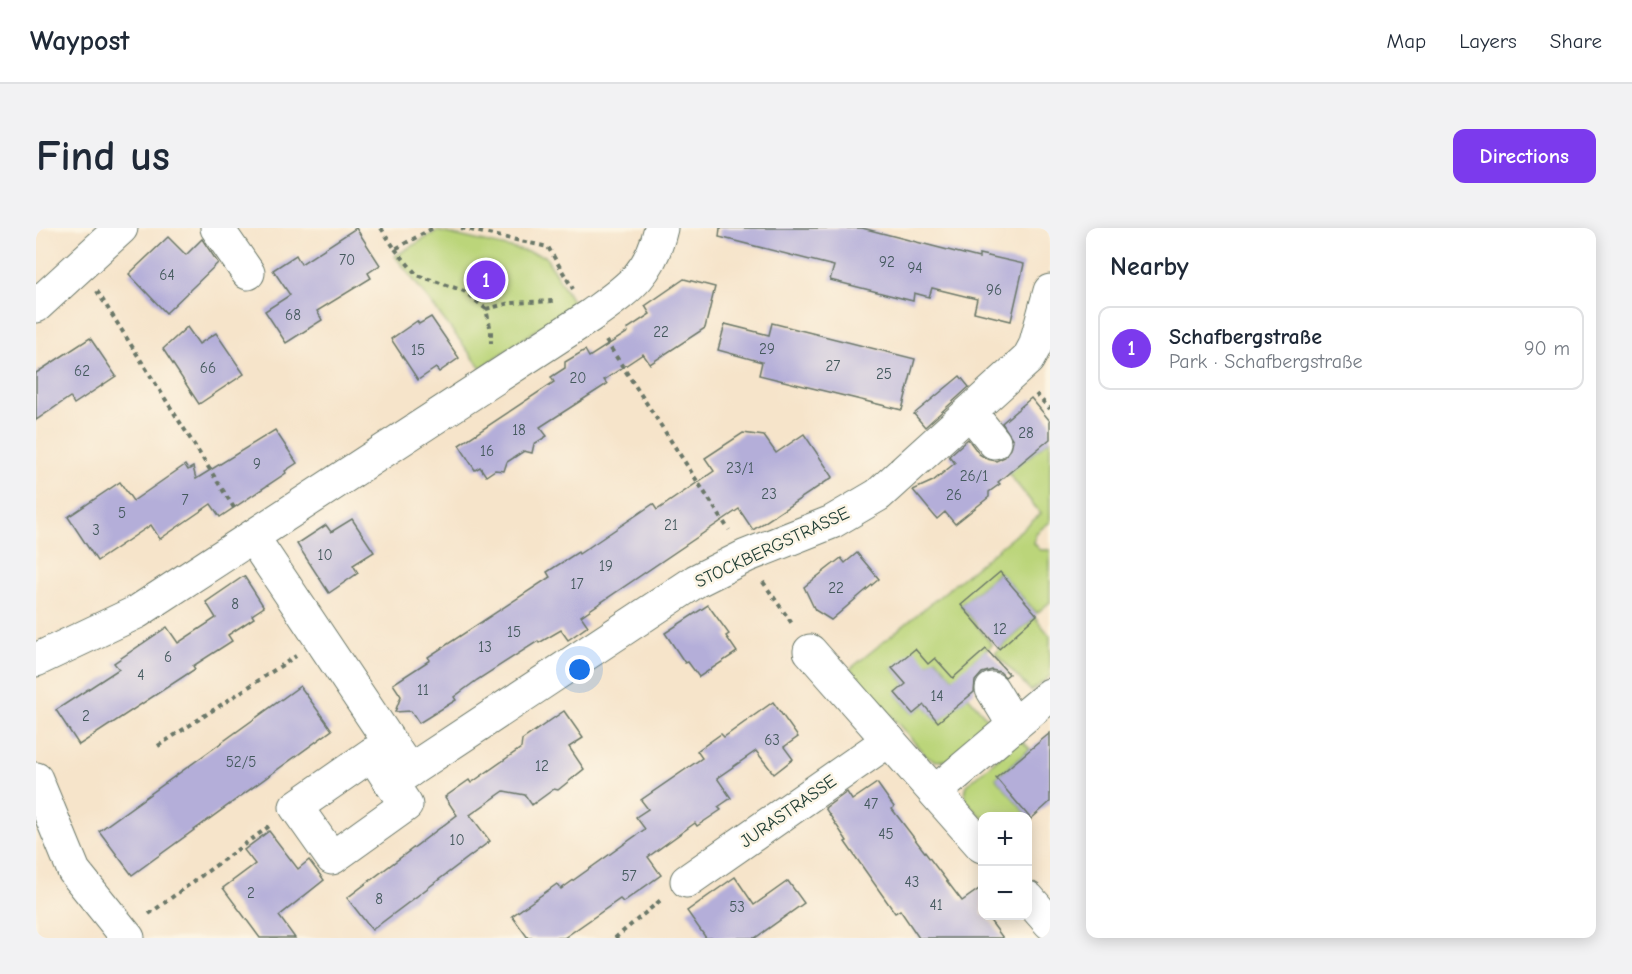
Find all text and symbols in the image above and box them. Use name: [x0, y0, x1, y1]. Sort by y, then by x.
text: Waypost: [30, 25, 130, 57]
text: Map: [1387, 29, 1426, 53]
text: Layers: [1459, 29, 1517, 53]
text: Share: [1550, 29, 1602, 53]
button: Directions: [1453, 129, 1596, 183]
text: Find us: [36, 132, 170, 181]
house number: 70: [339, 251, 355, 269]
text: Nearby: [1110, 252, 1189, 282]
house number: 92: [879, 253, 895, 271]
pin: 1: [466, 257, 506, 302]
house number: 94: [907, 259, 923, 277]
house number: 64: [159, 266, 175, 284]
house number: 96: [986, 281, 1002, 299]
house number: 68: [285, 306, 301, 324]
house number: 22: [653, 323, 669, 341]
text: Schafbergstraße: [1169, 324, 1322, 350]
text: 1: [1128, 337, 1135, 360]
text: 90 m: [1524, 337, 1570, 360]
house number: 29: [759, 340, 775, 358]
house number: 15: [411, 341, 425, 359]
text: Park · Schafbergstraße: [1169, 350, 1363, 373]
house number: 27: [826, 357, 840, 375]
house number: 66: [200, 359, 216, 377]
house number: 62: [74, 362, 90, 380]
house number: 25: [876, 365, 892, 383]
house number: 20: [570, 369, 586, 387]
house number: 18: [512, 421, 526, 439]
house number: 28: [1018, 424, 1034, 442]
house number: 16: [480, 442, 494, 460]
house number: 9: [253, 455, 261, 473]
house number: 23/1: [726, 459, 754, 477]
house number: 26/1: [960, 467, 988, 485]
house number: 23: [761, 485, 777, 503]
house number: 26: [946, 486, 962, 504]
house number: 7: [181, 491, 189, 509]
street label: STOCKBERGSTRASSE: [692, 502, 853, 592]
house number: 5: [118, 504, 126, 522]
house number: 21: [664, 516, 678, 534]
house number: 3: [92, 521, 100, 539]
house number: 10: [317, 546, 333, 564]
house number: 19: [599, 557, 613, 575]
house number: 17: [570, 575, 584, 593]
house number: 22: [828, 579, 844, 597]
house number: 8: [231, 595, 239, 613]
house number: 12: [993, 620, 1007, 638]
house number: 15: [507, 623, 521, 641]
house number: 13: [478, 638, 492, 656]
house number: 6: [164, 648, 172, 666]
your location: [565, 655, 594, 684]
house number: 4: [137, 666, 145, 684]
house number: 11: [417, 681, 429, 699]
house number: 14: [930, 687, 944, 705]
house number: 2: [82, 707, 90, 725]
house number: 63: [764, 731, 780, 749]
house number: 52/5: [226, 753, 256, 771]
house number: 12: [535, 757, 549, 775]
street label: JURASTRASSE: [736, 770, 841, 852]
house number: 47: [864, 795, 878, 813]
map controls: [978, 812, 1032, 920]
button: +: [978, 812, 1032, 866]
house number: 45: [878, 825, 894, 843]
house number: 10: [449, 831, 465, 849]
button: −: [978, 866, 1032, 920]
house number: 57: [621, 867, 637, 885]
house number: 43: [905, 873, 919, 891]
house number: 2: [247, 884, 255, 902]
house number: 8: [375, 890, 383, 908]
house number: 41: [929, 896, 943, 914]
house number: 53: [729, 898, 745, 916]

